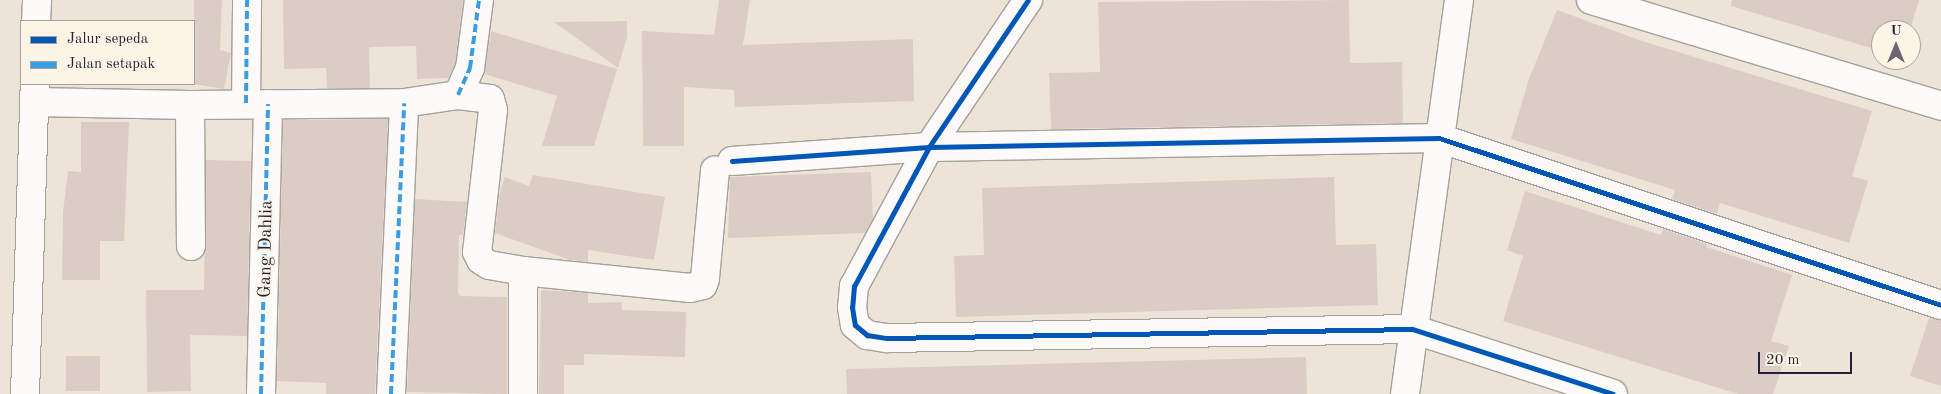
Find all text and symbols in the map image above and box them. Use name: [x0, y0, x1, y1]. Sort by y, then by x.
legend: [20, 20, 195, 85]
north arrow: [1871, 20, 1921, 70]
text: U: [1890, 24, 1902, 38]
text: Jalur sepeda: [67, 32, 148, 47]
text: Jalan setapak: [67, 57, 155, 72]
street label: Gang Dahlia: [254, 200, 278, 298]
scale bar: [1761, 342, 1855, 374]
text: 20 m: [1766, 353, 1800, 368]

